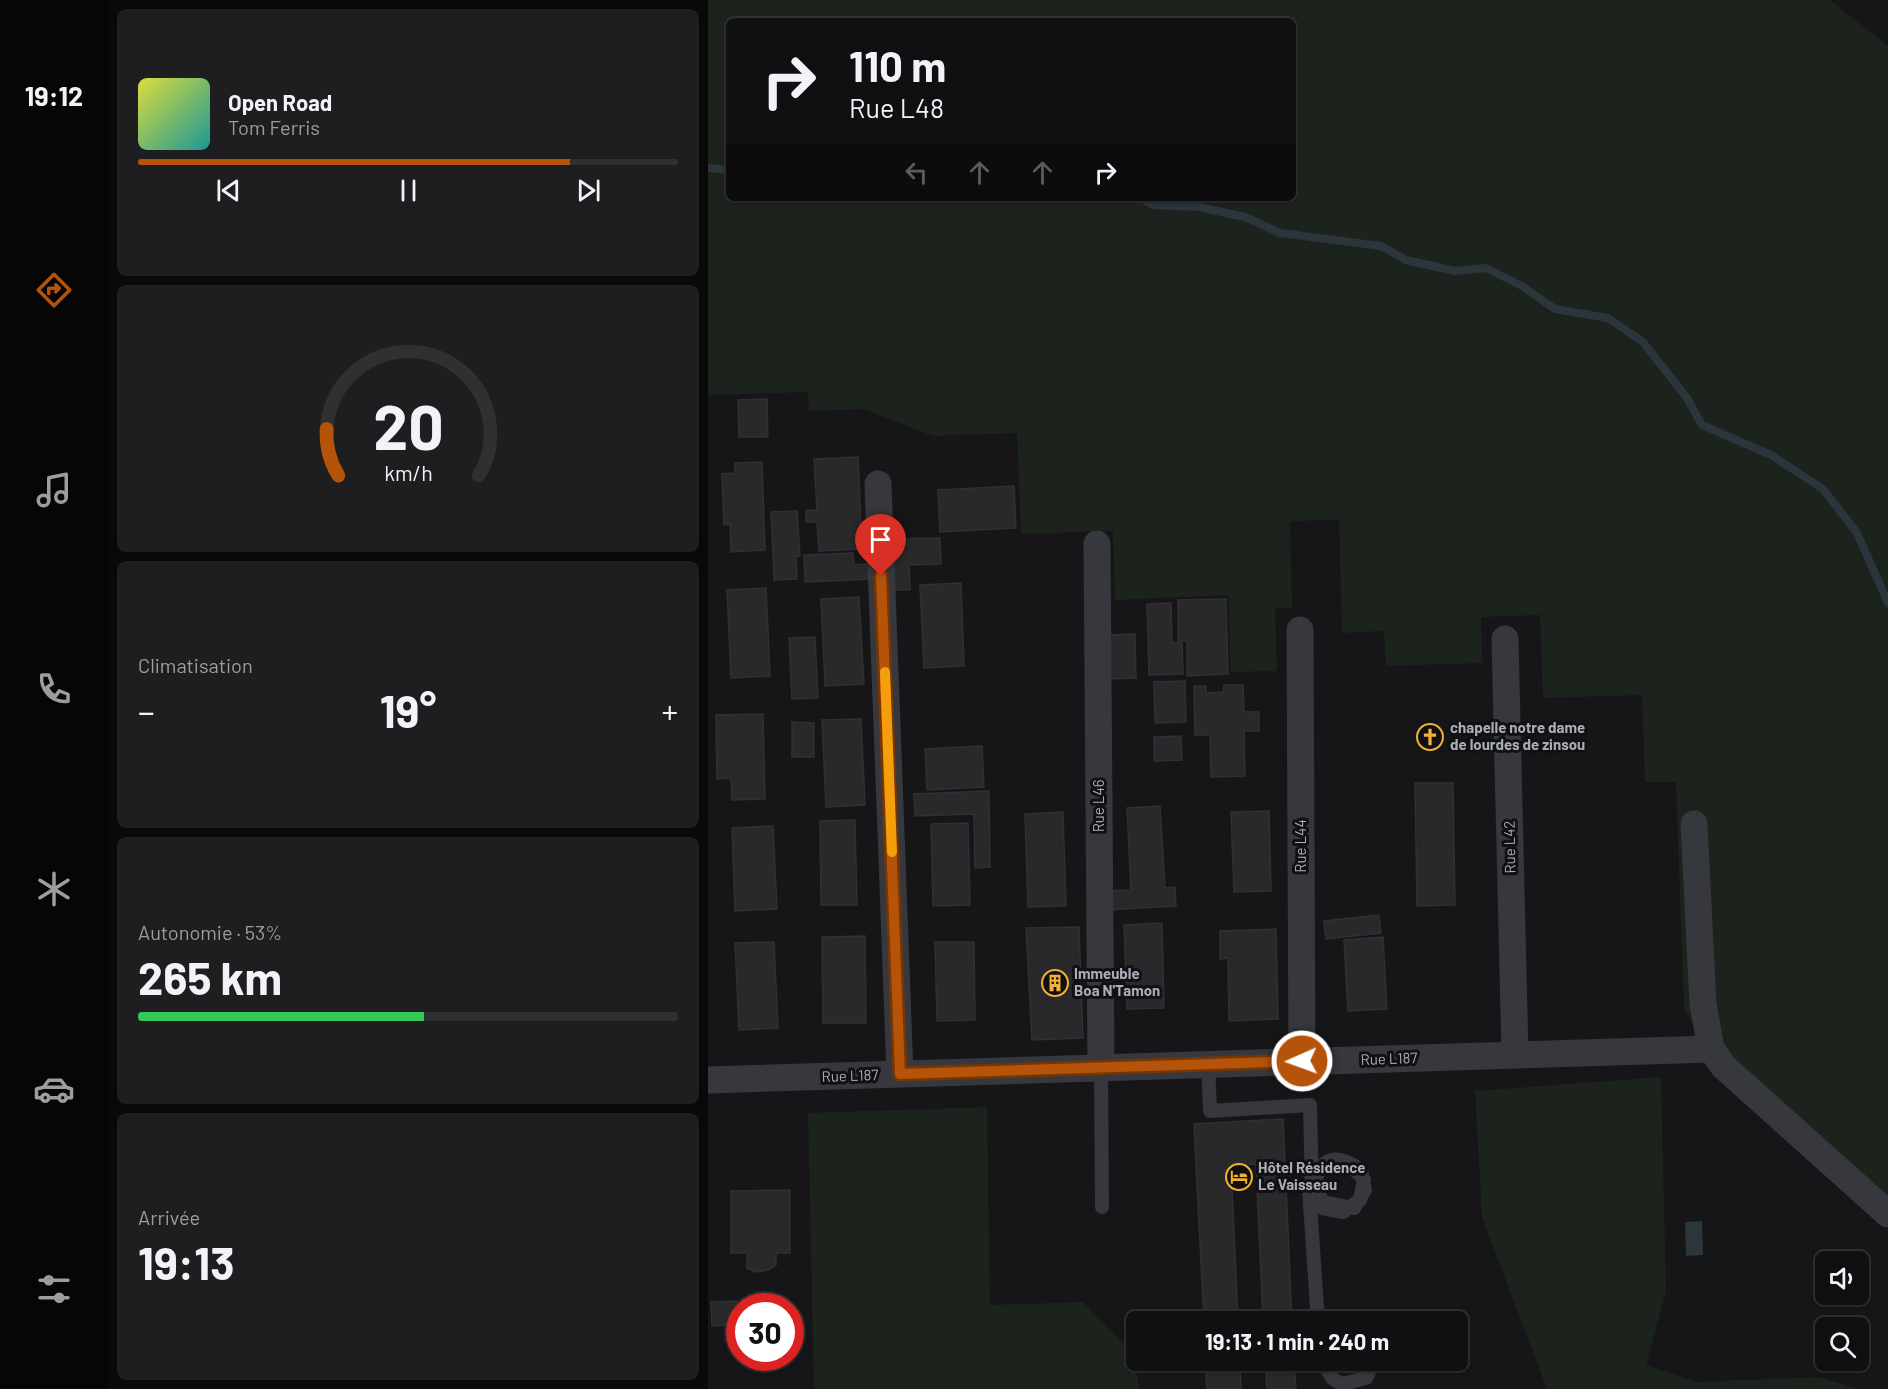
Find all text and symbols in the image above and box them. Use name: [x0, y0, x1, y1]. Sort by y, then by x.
text: 110 m: [849, 40, 946, 90]
icon: right: [750, 42, 828, 120]
text: 19:12: [25, 79, 83, 111]
text: Open Road: [228, 89, 332, 115]
text: Rue L48: [849, 91, 944, 123]
text: Tom Ferris: [228, 115, 320, 139]
icon: left: [900, 156, 933, 189]
icon: ahead: [963, 156, 996, 189]
icon: ahead: [1026, 156, 1059, 189]
icon: right: [1089, 156, 1122, 189]
icon: previous: [212, 174, 245, 207]
icon: pause: [392, 174, 425, 207]
icon: next: [572, 174, 605, 207]
icon: directions: [33, 269, 75, 311]
text: 20: [373, 388, 443, 462]
text: km/h: [384, 460, 432, 485]
icon: music: [33, 469, 75, 511]
pin: [855, 514, 906, 576]
icon: arrive: [864, 523, 897, 556]
text: Climatisation: [138, 653, 253, 677]
icon: phone: [33, 668, 75, 710]
text: 19°: [380, 683, 436, 737]
text: −: [138, 691, 155, 731]
text: +: [662, 691, 678, 731]
place label: chapelle notre dame de lourdes de zinsou: [1450, 718, 1585, 753]
church icon: chapelle notre dame de lourdes de zinsou: [1415, 722, 1445, 752]
street label: Rue L46: [1089, 780, 1107, 832]
street label: Rue L44: [1291, 819, 1309, 873]
street label: Rue L42: [1500, 820, 1518, 874]
icon: climate: [33, 868, 75, 910]
text: Autonomie · 53%: [138, 920, 282, 944]
text: 265 km: [138, 950, 282, 1004]
place label: Immeuble Boa N'Tamon: [1074, 964, 1160, 999]
building icon: Immeuble Boa N'Tamon: [1040, 968, 1070, 998]
position arrow: [1270, 1029, 1334, 1093]
street label: Rue L187: [1360, 1048, 1418, 1068]
street label: Rue L187: [821, 1065, 879, 1085]
icon: car: [33, 1068, 75, 1110]
place label: Hôtel Résidence Le Vaisseau: [1258, 1158, 1365, 1193]
hotel icon: Hôtel Résidence Le Vaisseau: [1224, 1162, 1254, 1192]
text: Arrivée: [138, 1205, 200, 1229]
text: 19:13: [138, 1235, 234, 1289]
map controls: [1815, 1251, 1869, 1371]
button: sound: [1815, 1251, 1869, 1305]
icon: filters: [33, 1268, 75, 1310]
speed limit sign: 30: [726, 1293, 804, 1371]
button: search: [1815, 1317, 1869, 1371]
text: 19:13 · 1 min · 240 m: [1205, 1328, 1389, 1354]

